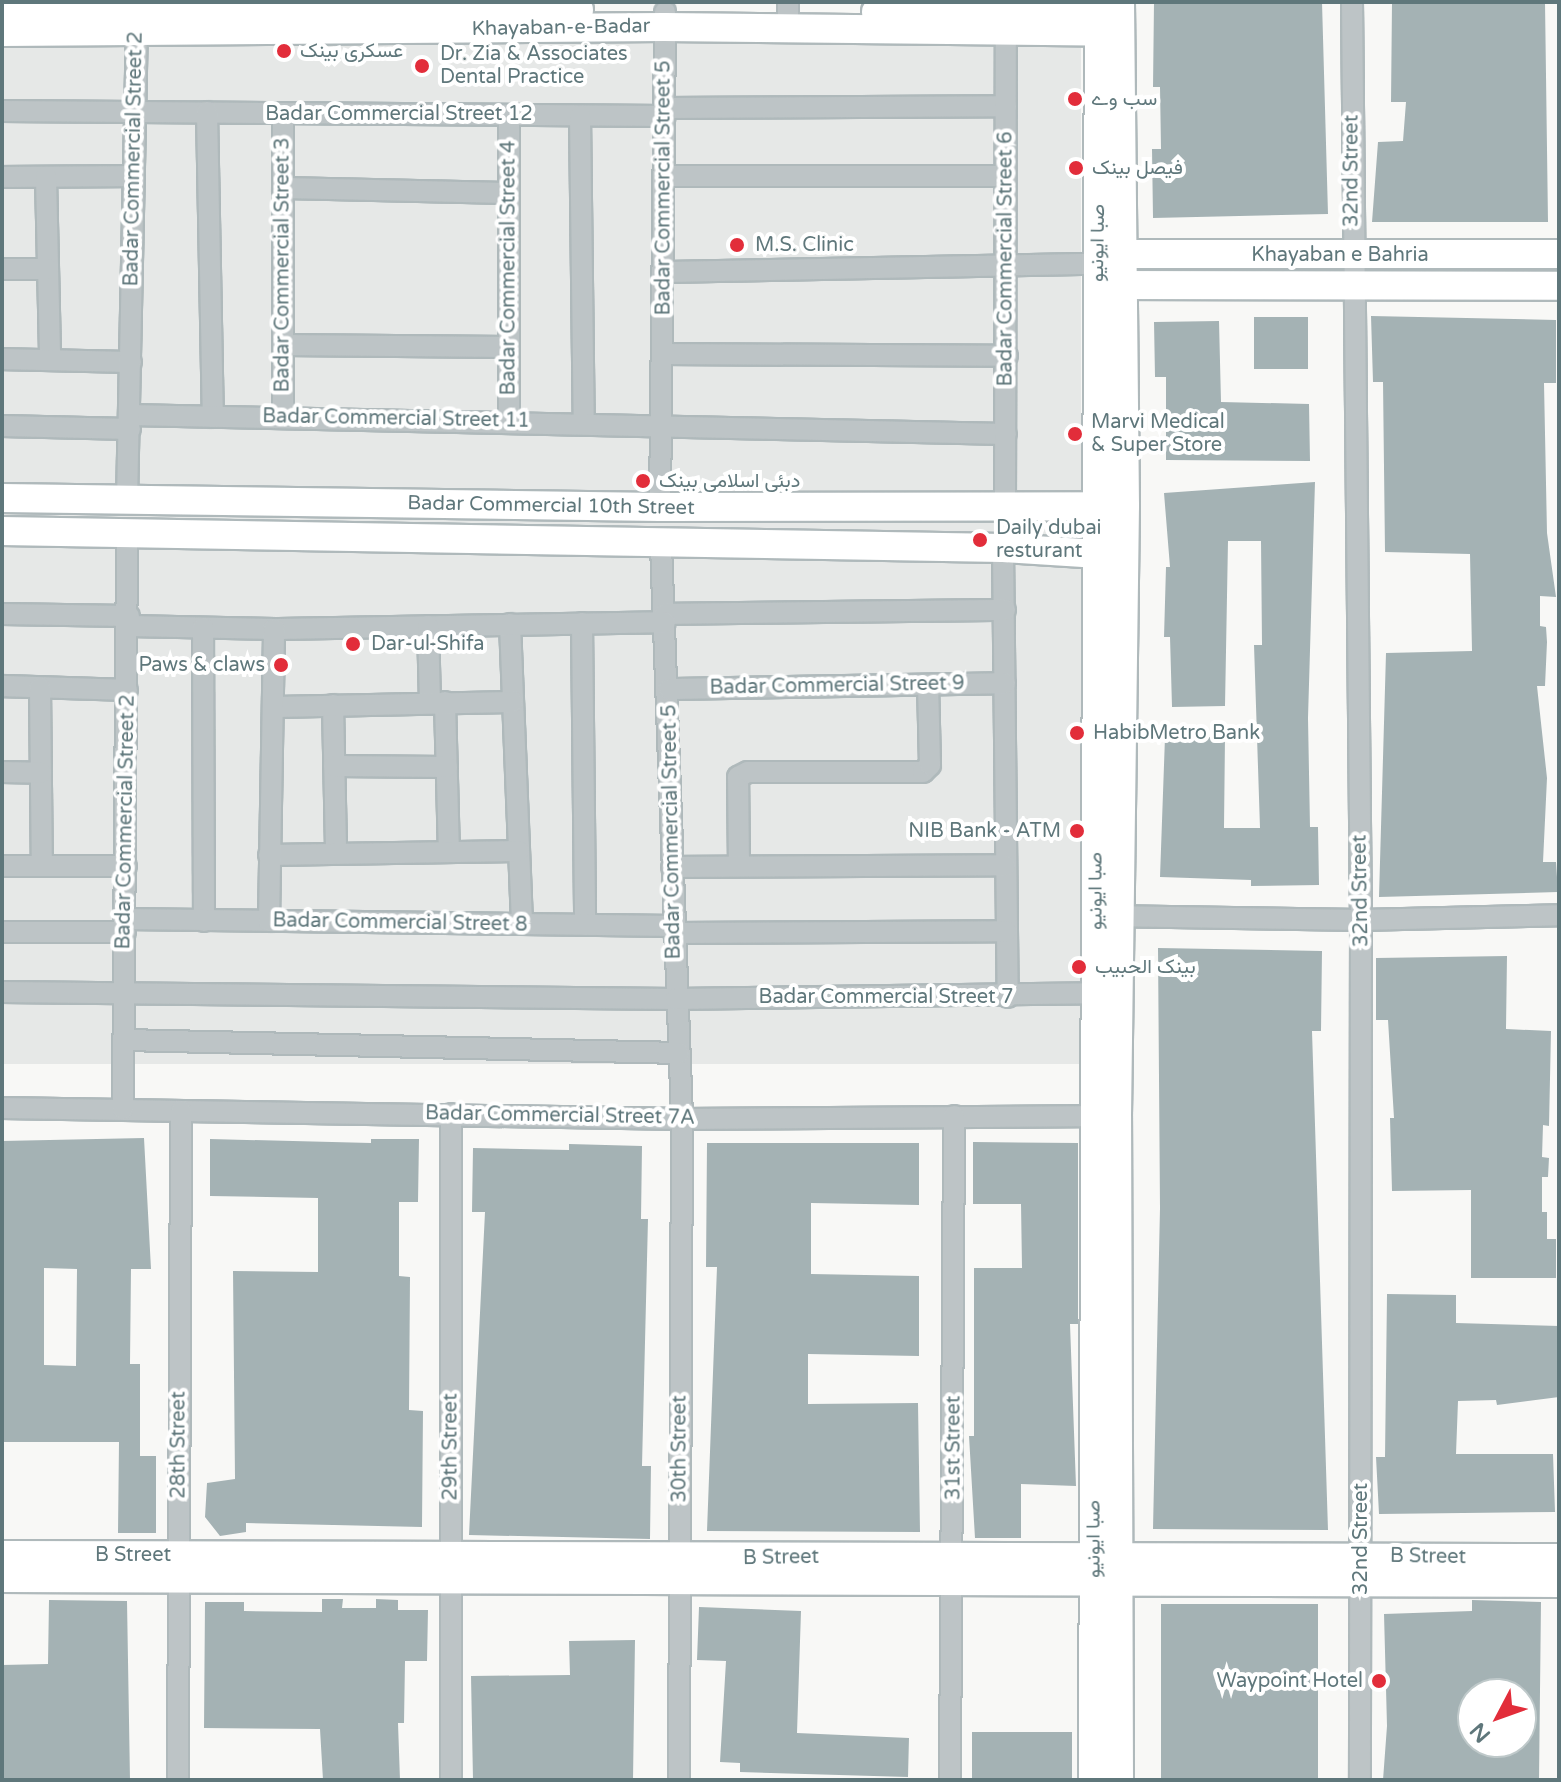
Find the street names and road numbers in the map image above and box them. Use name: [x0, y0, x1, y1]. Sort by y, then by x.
street label: Khayaban-e-Badar: [471, 14, 651, 42]
street label: Badar Commercial Street 2: [120, 31, 148, 287]
street label: Badar Commercial Street 5: [652, 61, 676, 315]
street label: Badar Commercial Street 12: [265, 102, 533, 126]
street label: 32nd Street: [1340, 115, 1364, 227]
street label: Badar Commercial Street 6: [994, 132, 1018, 386]
street label: Badar Commercial Street 3: [271, 138, 295, 392]
street label: Badar Commercial Street 4: [497, 141, 521, 395]
street label: صبا ایونیو: [1085, 204, 1111, 282]
street label: Khayaban e Bahria: [1251, 243, 1429, 267]
street label: Badar Commercial Street 11: [262, 405, 530, 433]
street label: Badar Commercial 10th Street: [407, 491, 695, 521]
street label: Badar Commercial Street 9: [709, 672, 965, 700]
street label: Badar Commercial Street 2: [112, 694, 140, 950]
street label: Badar Commercial Street 5: [658, 704, 686, 960]
street label: 32nd Street: [1348, 835, 1374, 947]
street label: صبا ایونیو: [1084, 852, 1108, 930]
street label: Badar Commercial Street 8: [272, 909, 528, 937]
street label: Badar Commercial Street 7: [759, 985, 1013, 1009]
street label: Badar Commercial Street 7A: [425, 1102, 695, 1130]
street label: 28th Street: [167, 1391, 191, 1499]
street label: 29th Street: [439, 1393, 463, 1501]
street label: 30th Street: [668, 1395, 692, 1503]
street label: 31st Street: [942, 1396, 966, 1500]
street label: 32nd Street: [1349, 1483, 1373, 1595]
street label: صبا ایونیو: [1082, 1500, 1106, 1578]
street label: B Street: [95, 1543, 171, 1567]
street label: B Street: [1390, 1544, 1466, 1570]
street label: B Street: [743, 1545, 819, 1571]

